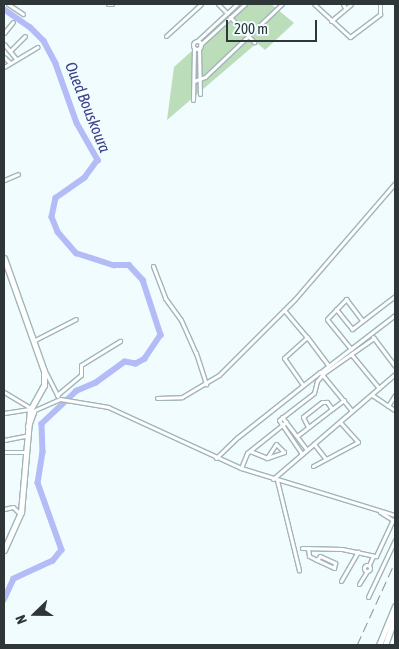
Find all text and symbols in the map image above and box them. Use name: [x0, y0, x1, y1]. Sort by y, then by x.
scale bar: [229, 10, 320, 42]
text: 200 m: [234, 20, 268, 37]
water label: Oued Bouskoura: [61, 59, 115, 155]
north arrow: [10, 589, 60, 639]
text: N: [12, 613, 30, 626]

